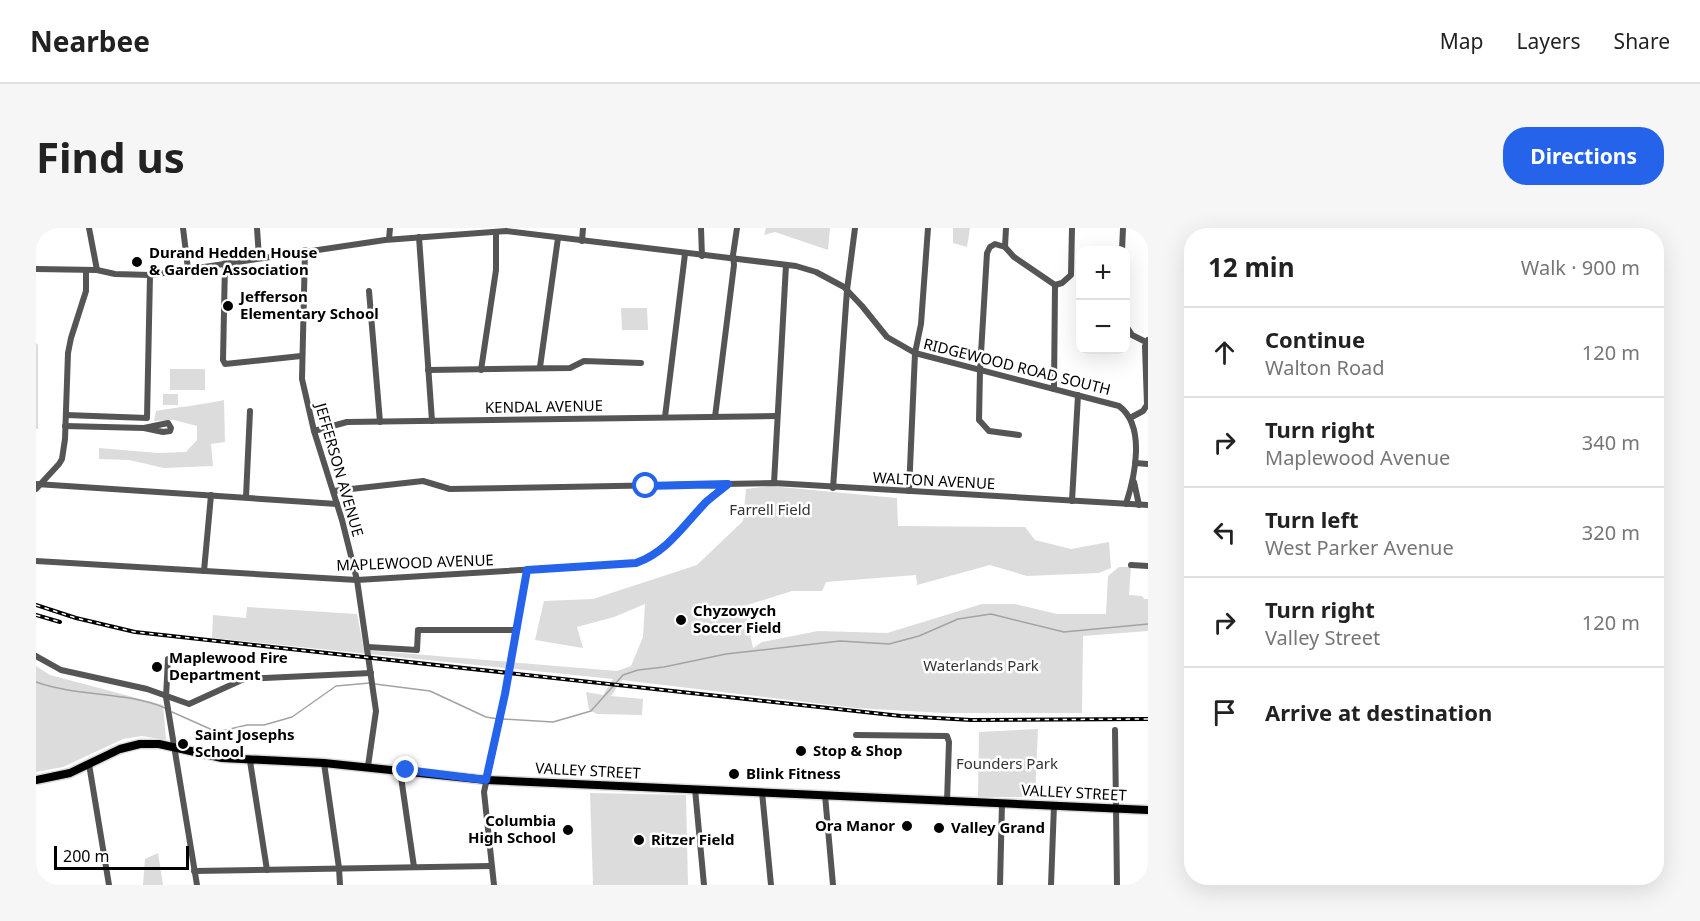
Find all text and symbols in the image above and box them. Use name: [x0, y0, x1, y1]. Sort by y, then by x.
text: Nearbee: [30, 22, 150, 60]
text: Map: [1440, 27, 1484, 55]
text: Layers: [1517, 27, 1581, 55]
text: Share: [1614, 27, 1670, 55]
button: Directions: [1503, 127, 1664, 185]
text: Find us: [36, 128, 185, 185]
place label: Durand Hedden House & Garden Association: [149, 242, 317, 279]
map controls: [1076, 246, 1130, 354]
button: +: [1076, 246, 1130, 300]
text: 12 min: [1208, 249, 1295, 285]
text: Walk · 900 m: [1521, 254, 1640, 281]
marker: Durand Hedden House & Garden Association: [130, 255, 144, 269]
place label: Jefferson Elementary School: [238, 286, 379, 323]
marker: Jefferson Elementary School: [221, 299, 235, 313]
button: −: [1076, 300, 1130, 354]
text: Continue: [1265, 324, 1365, 354]
street label: RIDGEWOOD ROAD SOUTH: [922, 333, 1113, 399]
icon: ahead: [1208, 336, 1241, 369]
text: 120 m: [1582, 339, 1640, 366]
text: Walton Road: [1265, 354, 1385, 381]
street label: KENDAL AVENUE: [485, 395, 603, 417]
street label: JEFFERSON AVENUE: [311, 399, 369, 539]
text: Turn right: [1265, 414, 1375, 444]
icon: right: [1208, 426, 1241, 459]
text: 340 m: [1582, 429, 1640, 456]
text: Maplewood Avenue: [1265, 444, 1450, 471]
street label: WALTON AVENUE: [872, 467, 996, 493]
route start: [632, 472, 658, 498]
park label: Farrell Field: [729, 499, 811, 519]
text: Turn left: [1265, 504, 1359, 534]
icon: left: [1208, 516, 1241, 549]
text: 320 m: [1582, 519, 1640, 546]
text: West Parker Avenue: [1265, 534, 1454, 561]
street label: MAPLEWOOD AVENUE: [336, 549, 494, 575]
text: Turn right: [1265, 594, 1375, 624]
place label: Chyzowych Soccer Field: [693, 600, 781, 637]
icon: right: [1208, 606, 1241, 639]
text: 120 m: [1582, 609, 1640, 636]
marker: Chyzowych Soccer Field: [674, 613, 688, 627]
text: Valley Street: [1265, 624, 1380, 651]
place label: Maplewood Fire Department: [169, 647, 288, 684]
park label: Waterlands Park: [923, 655, 1039, 675]
marker: Maplewood Fire Department: [150, 660, 164, 674]
icon: arrive: [1208, 696, 1241, 729]
text: Arrive at destination: [1265, 697, 1492, 727]
place label: Saint Josephs School: [195, 724, 294, 761]
marker: Saint Josephs School: [176, 737, 190, 751]
place label: Stop & Shop: [813, 740, 903, 760]
marker: Stop & Shop: [794, 744, 808, 758]
park label: Founders Park: [956, 753, 1058, 773]
route end: [392, 756, 418, 782]
street label: VALLEY STREET: [535, 757, 642, 783]
place label: Blink Fitness: [746, 763, 841, 783]
marker: Blink Fitness: [727, 767, 741, 781]
street label: VALLEY STREET: [1021, 779, 1128, 805]
place label: Columbia High School: [468, 810, 556, 847]
place label: Ora Manor: [815, 815, 895, 835]
place label: Valley Grand: [951, 817, 1045, 837]
marker: Ora Manor: [900, 819, 914, 833]
marker: Valley Grand: [932, 821, 946, 835]
marker: Columbia High School: [561, 823, 575, 837]
place label: Ritzer Field: [651, 829, 734, 849]
marker: Ritzer Field: [632, 833, 646, 847]
scale bar: [54, 843, 189, 870]
text: 200 m: [63, 845, 110, 867]

